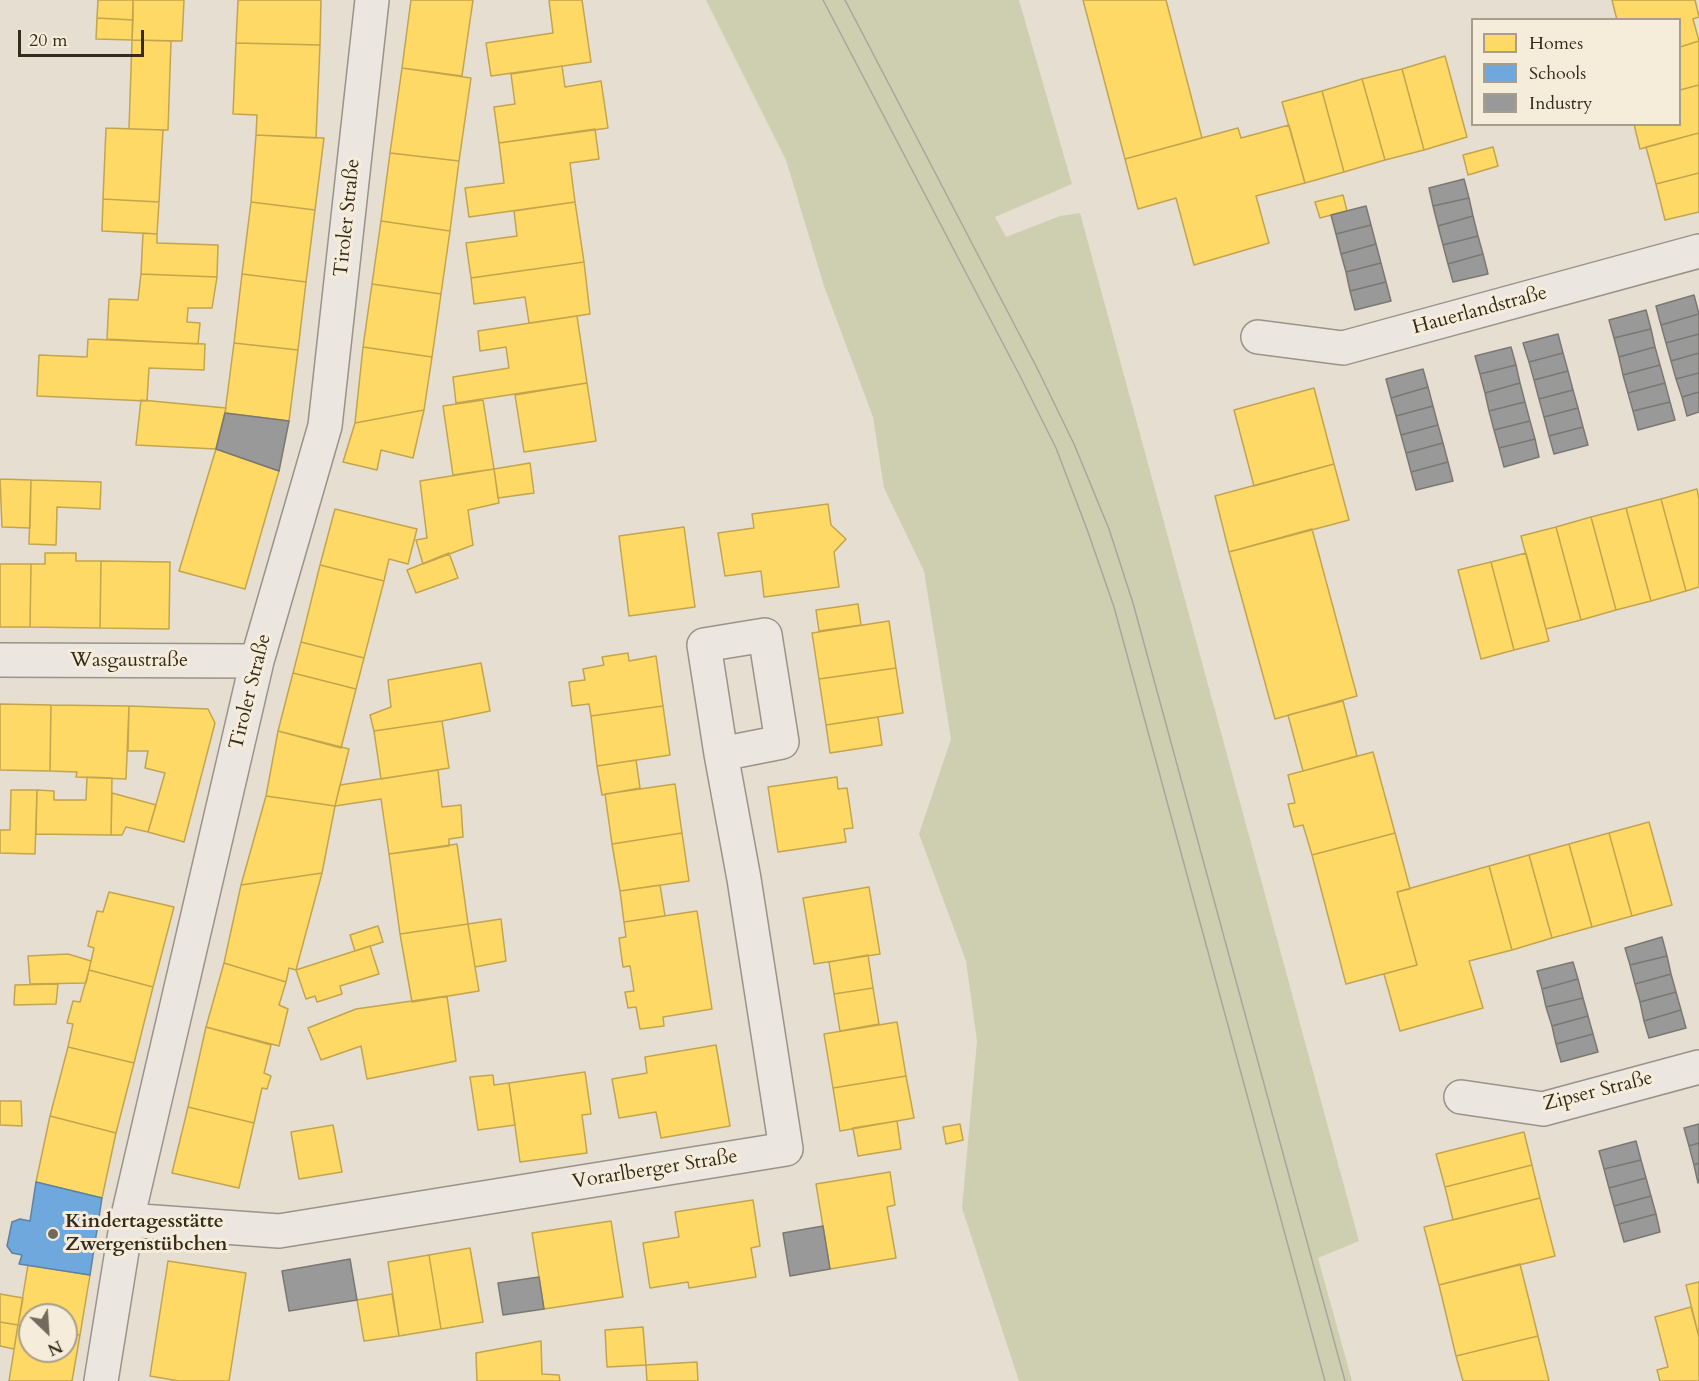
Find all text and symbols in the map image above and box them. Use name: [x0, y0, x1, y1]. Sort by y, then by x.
scale bar: [21, 18, 147, 56]
legend: [1471, 18, 1681, 126]
text: 20 m: [29, 28, 68, 53]
text: Homes: [1529, 31, 1583, 56]
text: Schools: [1529, 61, 1586, 86]
text: Industry: [1529, 91, 1593, 116]
street label: Tiroler Straße: [330, 158, 366, 278]
street label: Hauerlandstraße: [1410, 281, 1550, 341]
street label: Tiroler Straße: [225, 632, 277, 752]
street label: Wasgaustraße: [70, 649, 188, 673]
street label: Zipser Straße: [1541, 1067, 1655, 1117]
street label: Vorarlberger Straße: [571, 1145, 739, 1195]
place label: Kindertagesstätte Zwergenstübchen: [65, 1210, 228, 1257]
marker: Kindertagesstätte Zwergenstübchen: [46, 1227, 60, 1241]
north arrow: [18, 1303, 78, 1363]
text: N: [44, 1335, 66, 1360]

